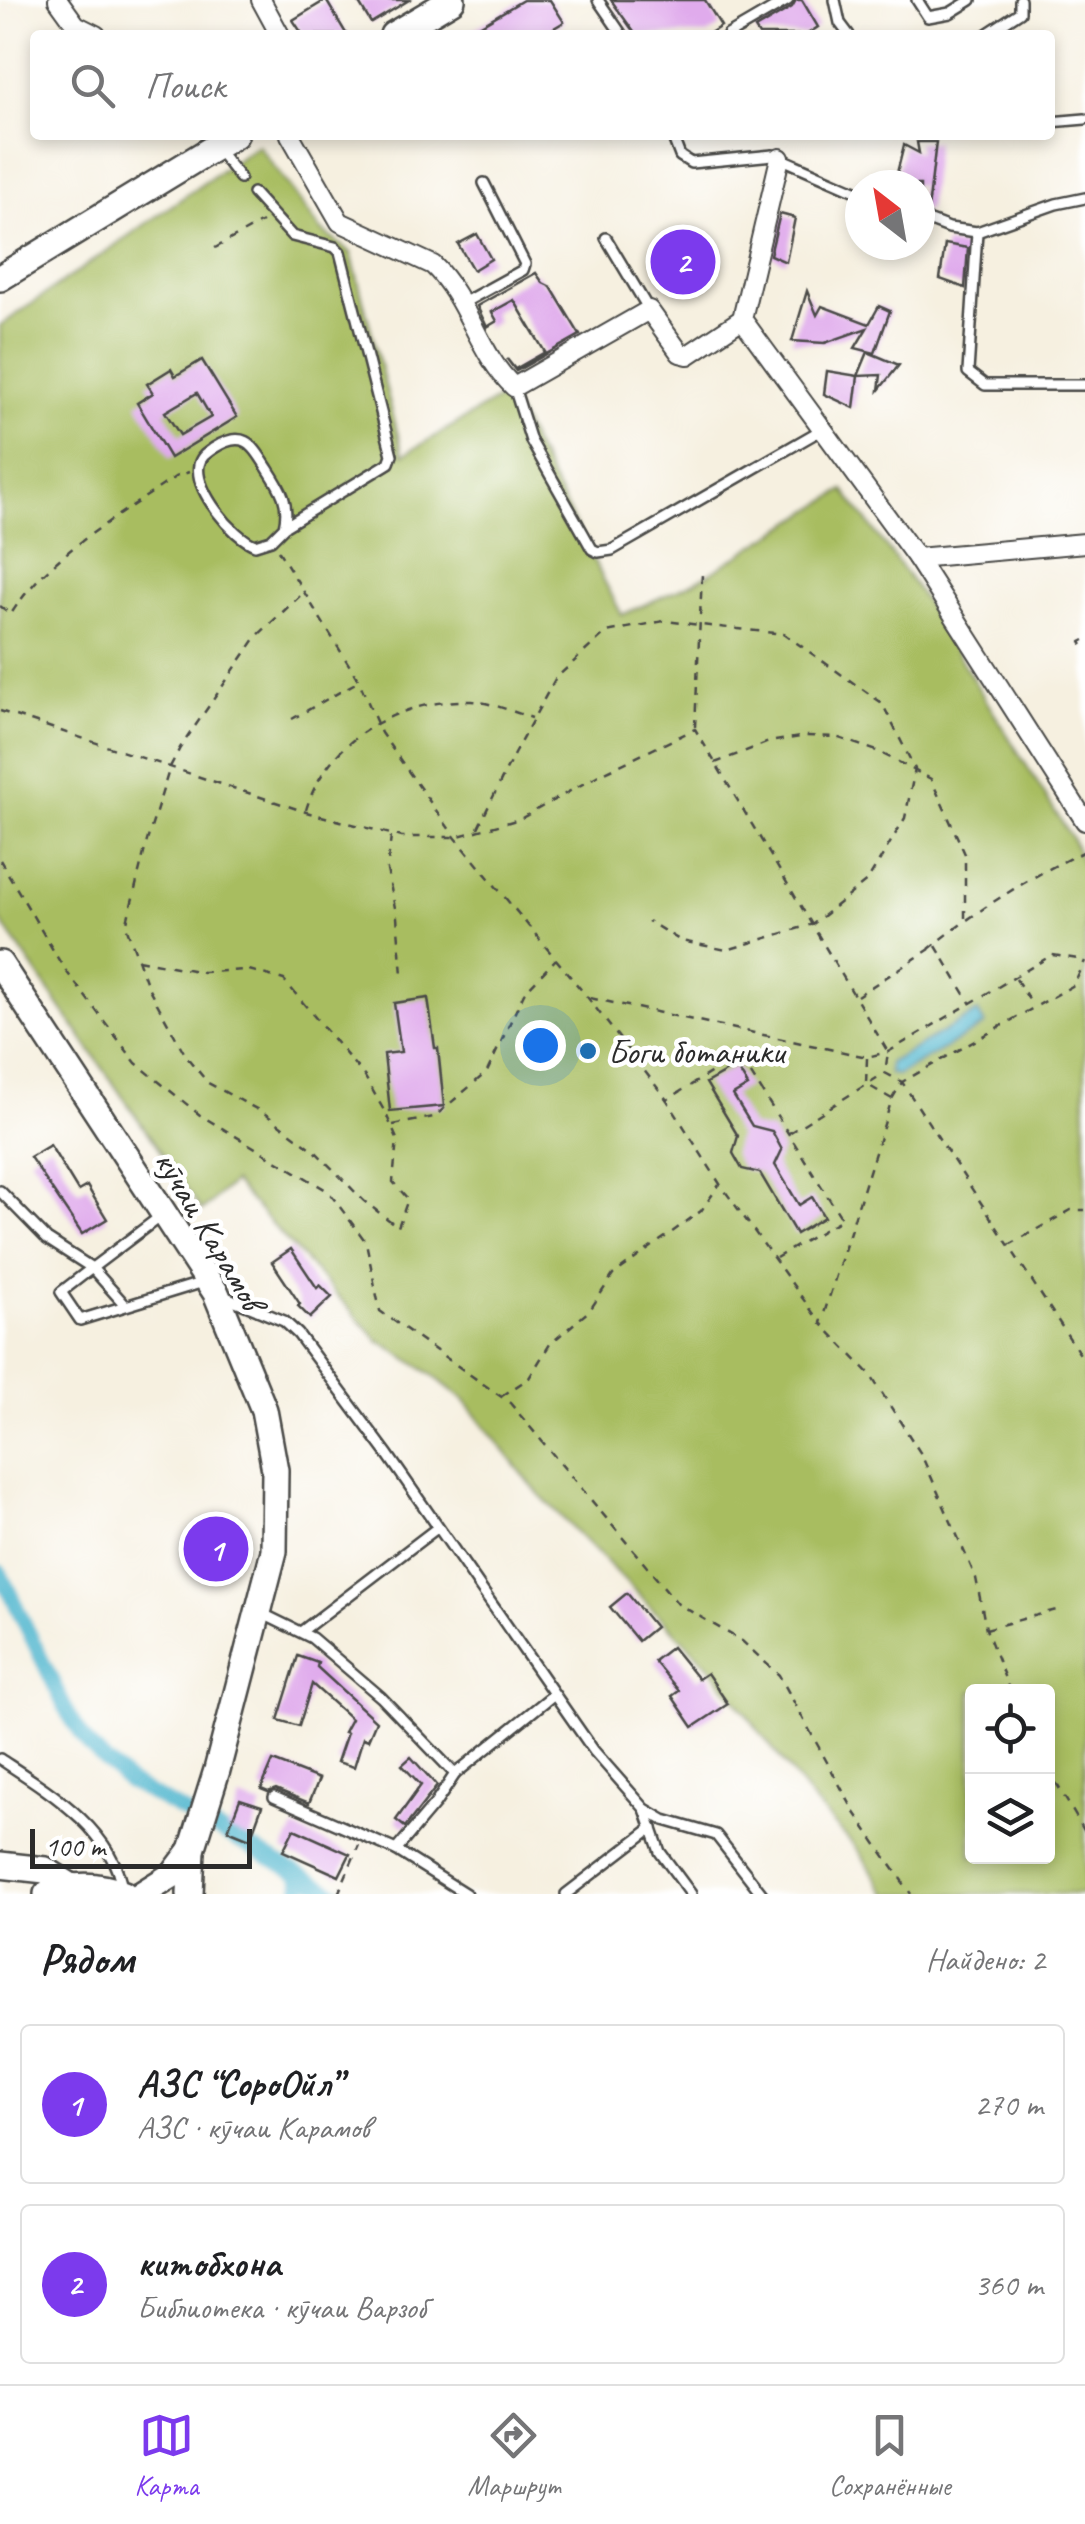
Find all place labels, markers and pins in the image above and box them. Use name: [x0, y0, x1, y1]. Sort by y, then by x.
pin: 2: [650, 224, 716, 300]
place label: Боги ботаники: [608, 1029, 787, 1074]
marker: Боги ботаники: [577, 1040, 599, 1062]
pin: 1: [184, 1512, 248, 1586]

